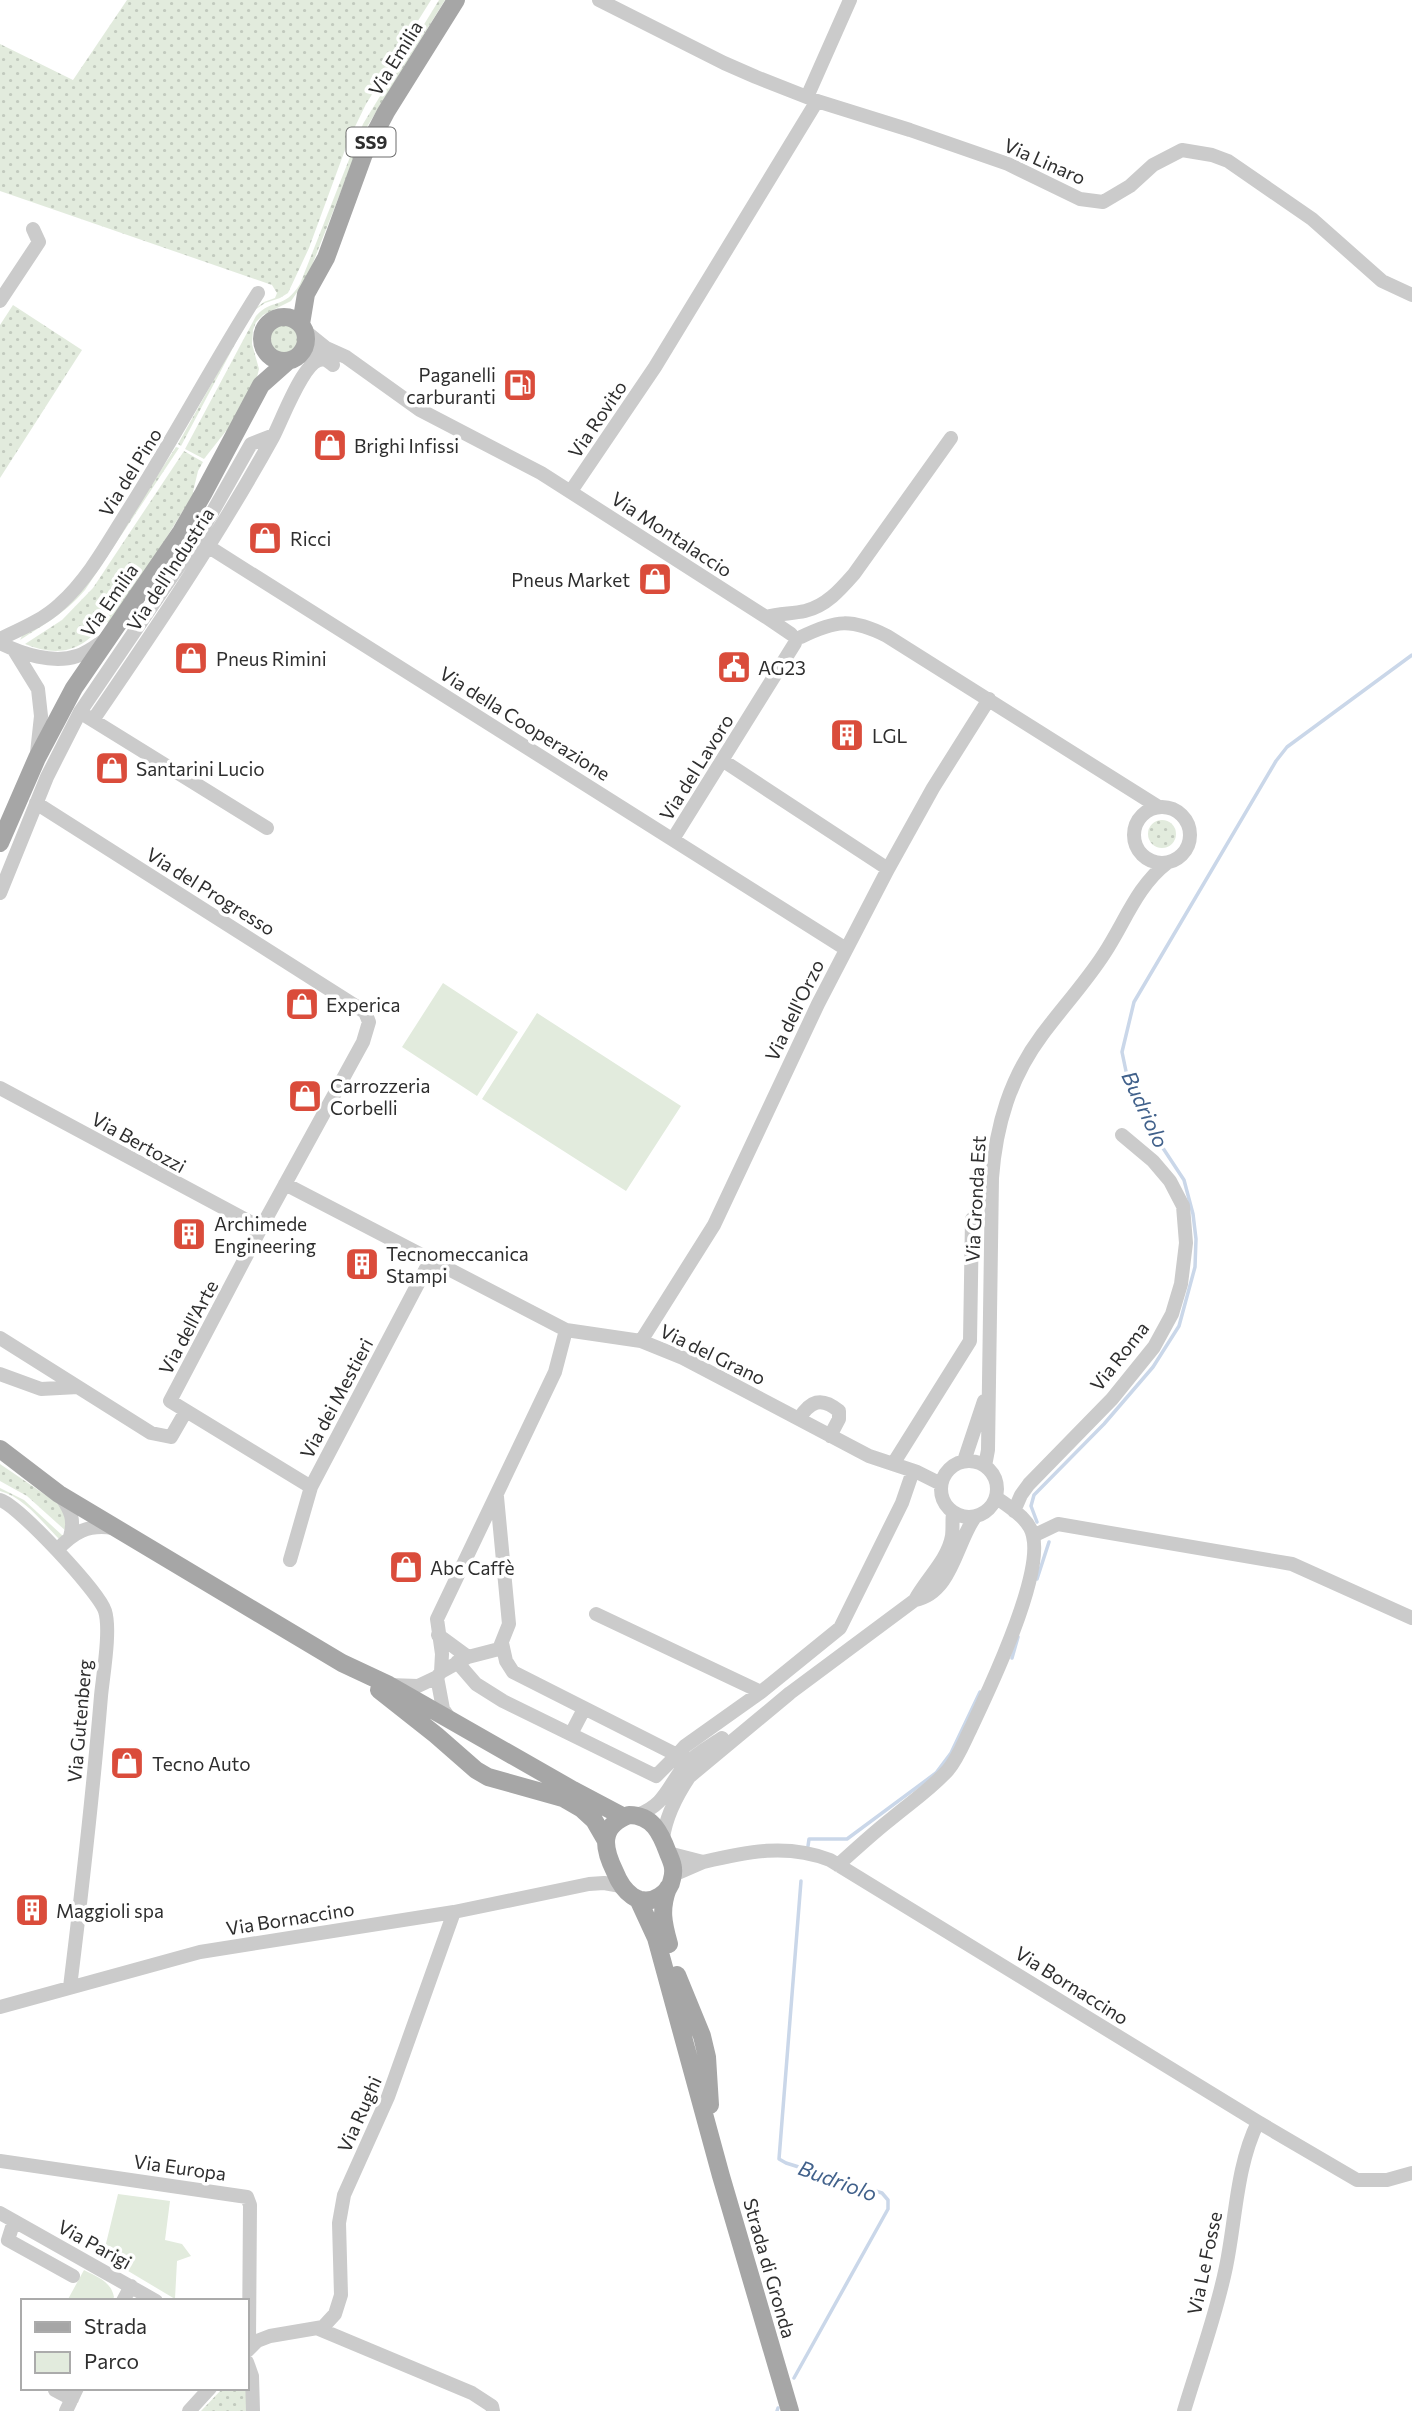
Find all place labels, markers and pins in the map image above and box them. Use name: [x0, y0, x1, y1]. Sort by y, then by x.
place label: Paganelli carburanti: [406, 363, 496, 408]
fuel station icon: Paganelli carburanti: [501, 366, 539, 404]
shop icon: Brighi Infissi: [311, 426, 349, 464]
place label: Brighi Infissi: [354, 434, 459, 457]
shop icon: Ricci: [246, 519, 284, 557]
place label: Ricci: [290, 527, 331, 550]
shop icon: Pneus Market: [636, 560, 674, 598]
place label: Pneus Market: [511, 568, 630, 591]
shop icon: Pneus Rimini: [172, 639, 210, 677]
place label: Pneus Rimini: [216, 647, 327, 670]
public building icon: AG23: [715, 648, 753, 686]
place label: AG23: [758, 656, 806, 679]
building icon: LGL: [828, 716, 866, 754]
place label: LGL: [872, 724, 907, 747]
shop icon: Santarini Lucio: [93, 749, 131, 787]
place label: Santarini Lucio: [136, 757, 265, 780]
shop icon: Experica: [283, 985, 321, 1023]
place label: Experica: [326, 993, 400, 1016]
place label: Carrozzeria Corbelli: [330, 1074, 430, 1119]
shop icon: Carrozzeria Corbelli: [286, 1077, 324, 1115]
place label: Archimede Engineering: [214, 1212, 316, 1257]
building icon: Archimede Engineering: [170, 1215, 208, 1253]
place label: Tecnomeccanica Stampi: [386, 1242, 529, 1287]
building icon: Tecnomeccanica Stampi: [343, 1245, 381, 1283]
shop icon: Abc Caffè: [387, 1548, 425, 1586]
place label: Abc Caffè: [430, 1556, 514, 1579]
shop icon: Tecno Auto: [108, 1744, 146, 1782]
place label: Tecno Auto: [152, 1752, 251, 1775]
building icon: Maggioli spa: [13, 1891, 51, 1929]
place label: Maggioli spa: [56, 1899, 164, 1922]

